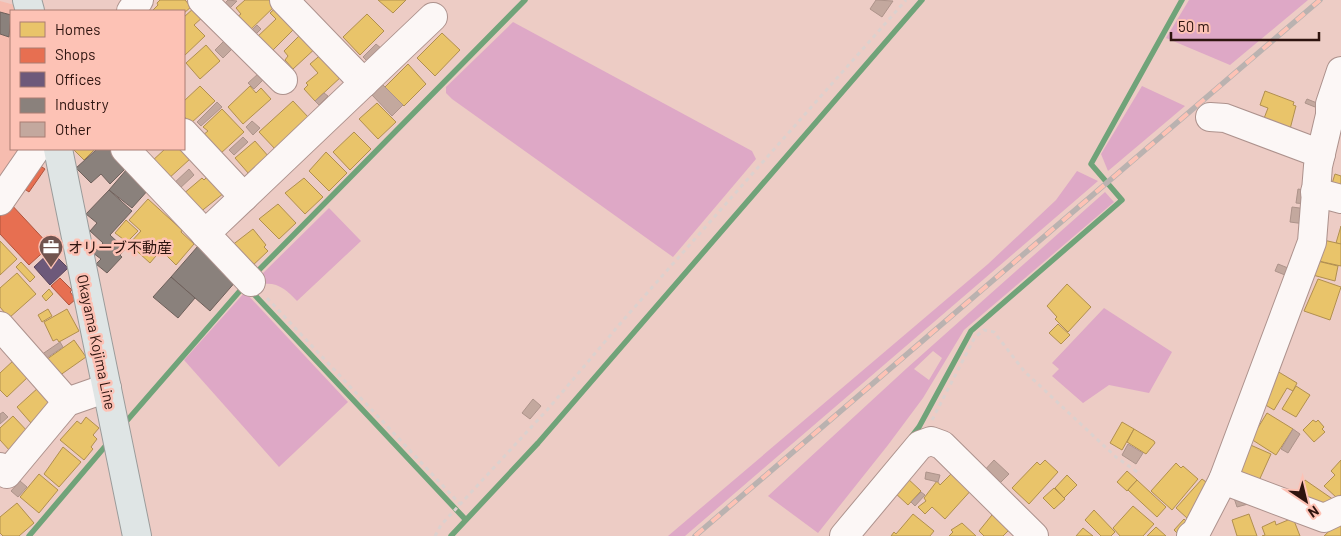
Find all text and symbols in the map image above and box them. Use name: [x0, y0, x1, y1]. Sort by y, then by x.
legend: [10, 10, 185, 150]
scale bar: [1171, 10, 1318, 42]
text: 50 m: [1178, 17, 1210, 35]
text: Homes: [55, 20, 100, 38]
text: Shops: [55, 45, 95, 63]
text: Offices: [55, 70, 101, 88]
text: Industry: [55, 95, 109, 113]
text: Other: [55, 120, 92, 138]
office icon: オリーブ不動産: [38, 234, 64, 268]
place label: オリーブ不動産: [68, 238, 172, 256]
street label: Okayama Kojima Line: [74, 273, 120, 411]
north arrow: [1281, 476, 1331, 526]
text: N: [1305, 502, 1322, 522]

